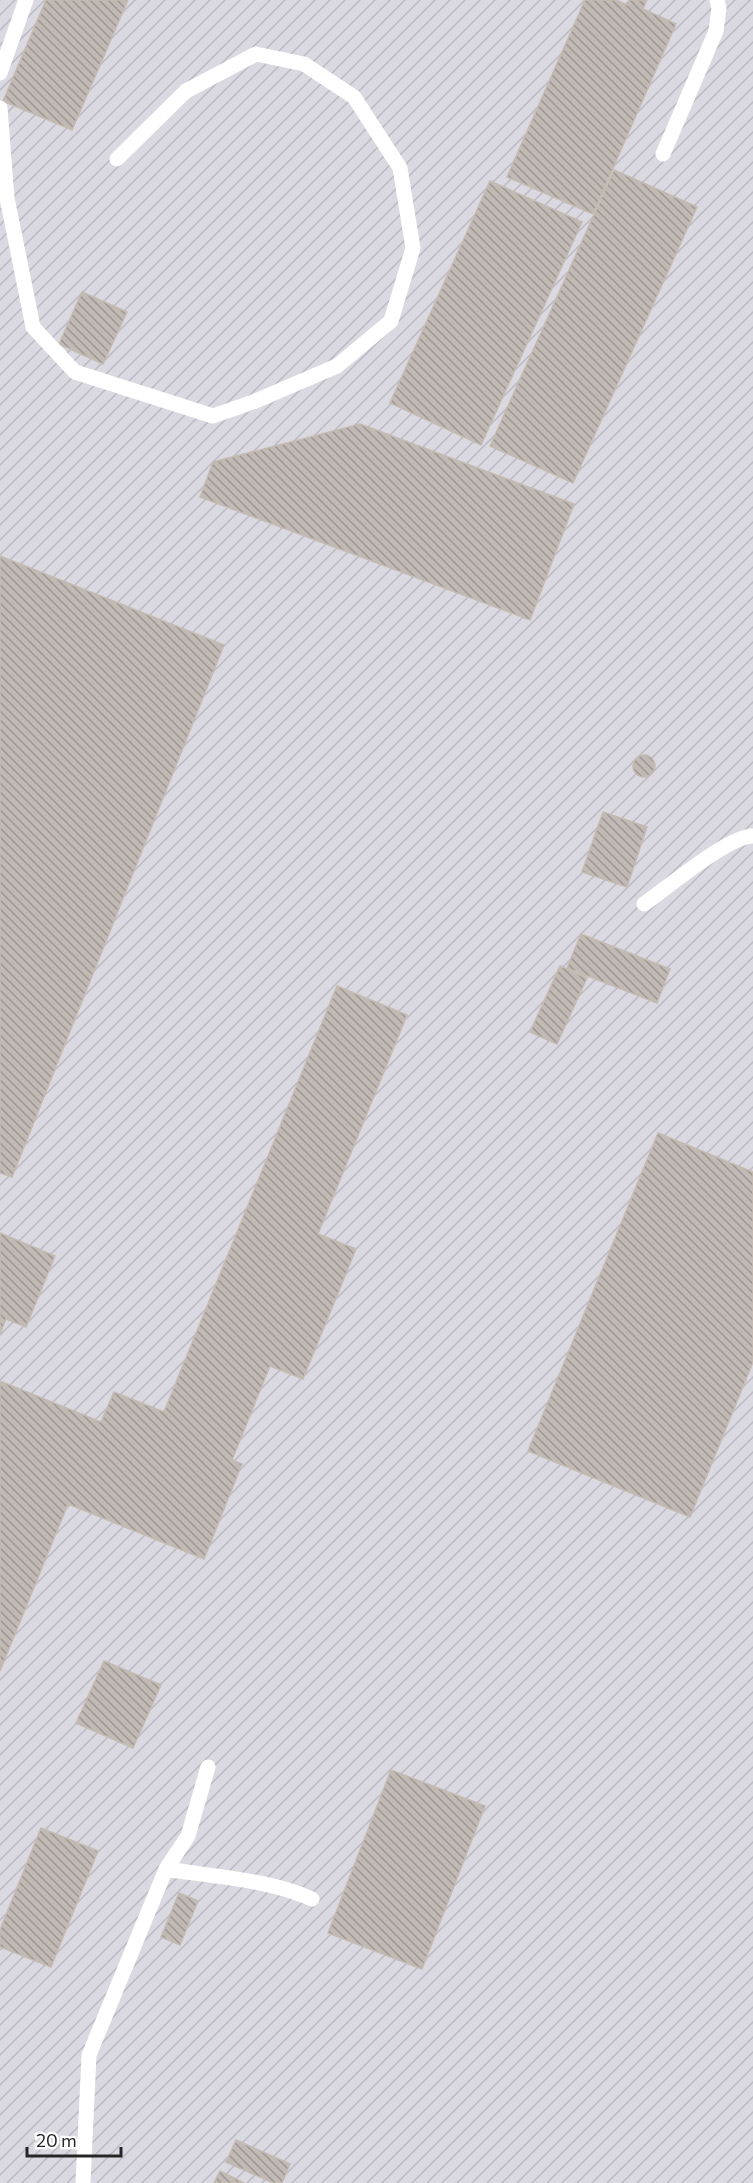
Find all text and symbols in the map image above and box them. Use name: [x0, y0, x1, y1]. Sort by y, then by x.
scale bar: [27, 2120, 122, 2158]
text: 20 m: [36, 2129, 77, 2151]

